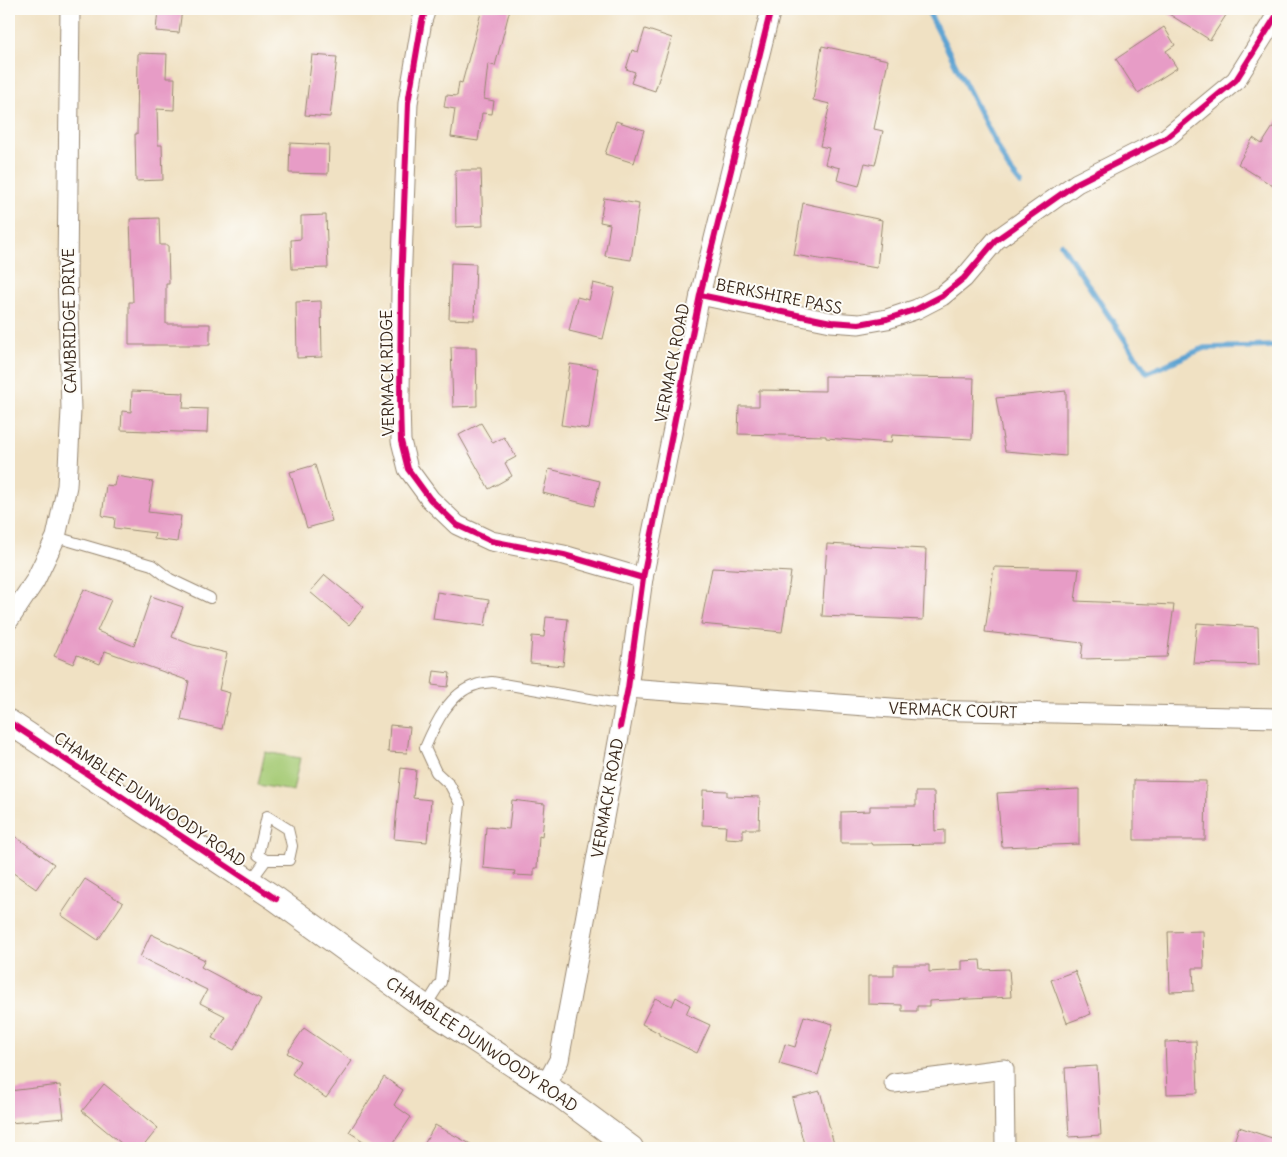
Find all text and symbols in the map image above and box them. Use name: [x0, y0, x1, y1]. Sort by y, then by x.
street label: CAMBRIDGE DRIVE: [58, 248, 80, 394]
street label: BERKSHIRE PASS: [714, 274, 844, 318]
street label: VERMACK ROAD: [651, 302, 693, 424]
street label: VERMACK RIDGE: [376, 310, 398, 436]
street label: VERMACK COURT: [888, 698, 1018, 722]
street label: CHAMBLEE DUNWOODY ROAD: [50, 727, 250, 871]
street label: VERMACK ROAD: [587, 737, 627, 859]
street label: CHAMBLEE DUNWOODY ROAD: [382, 972, 582, 1116]

